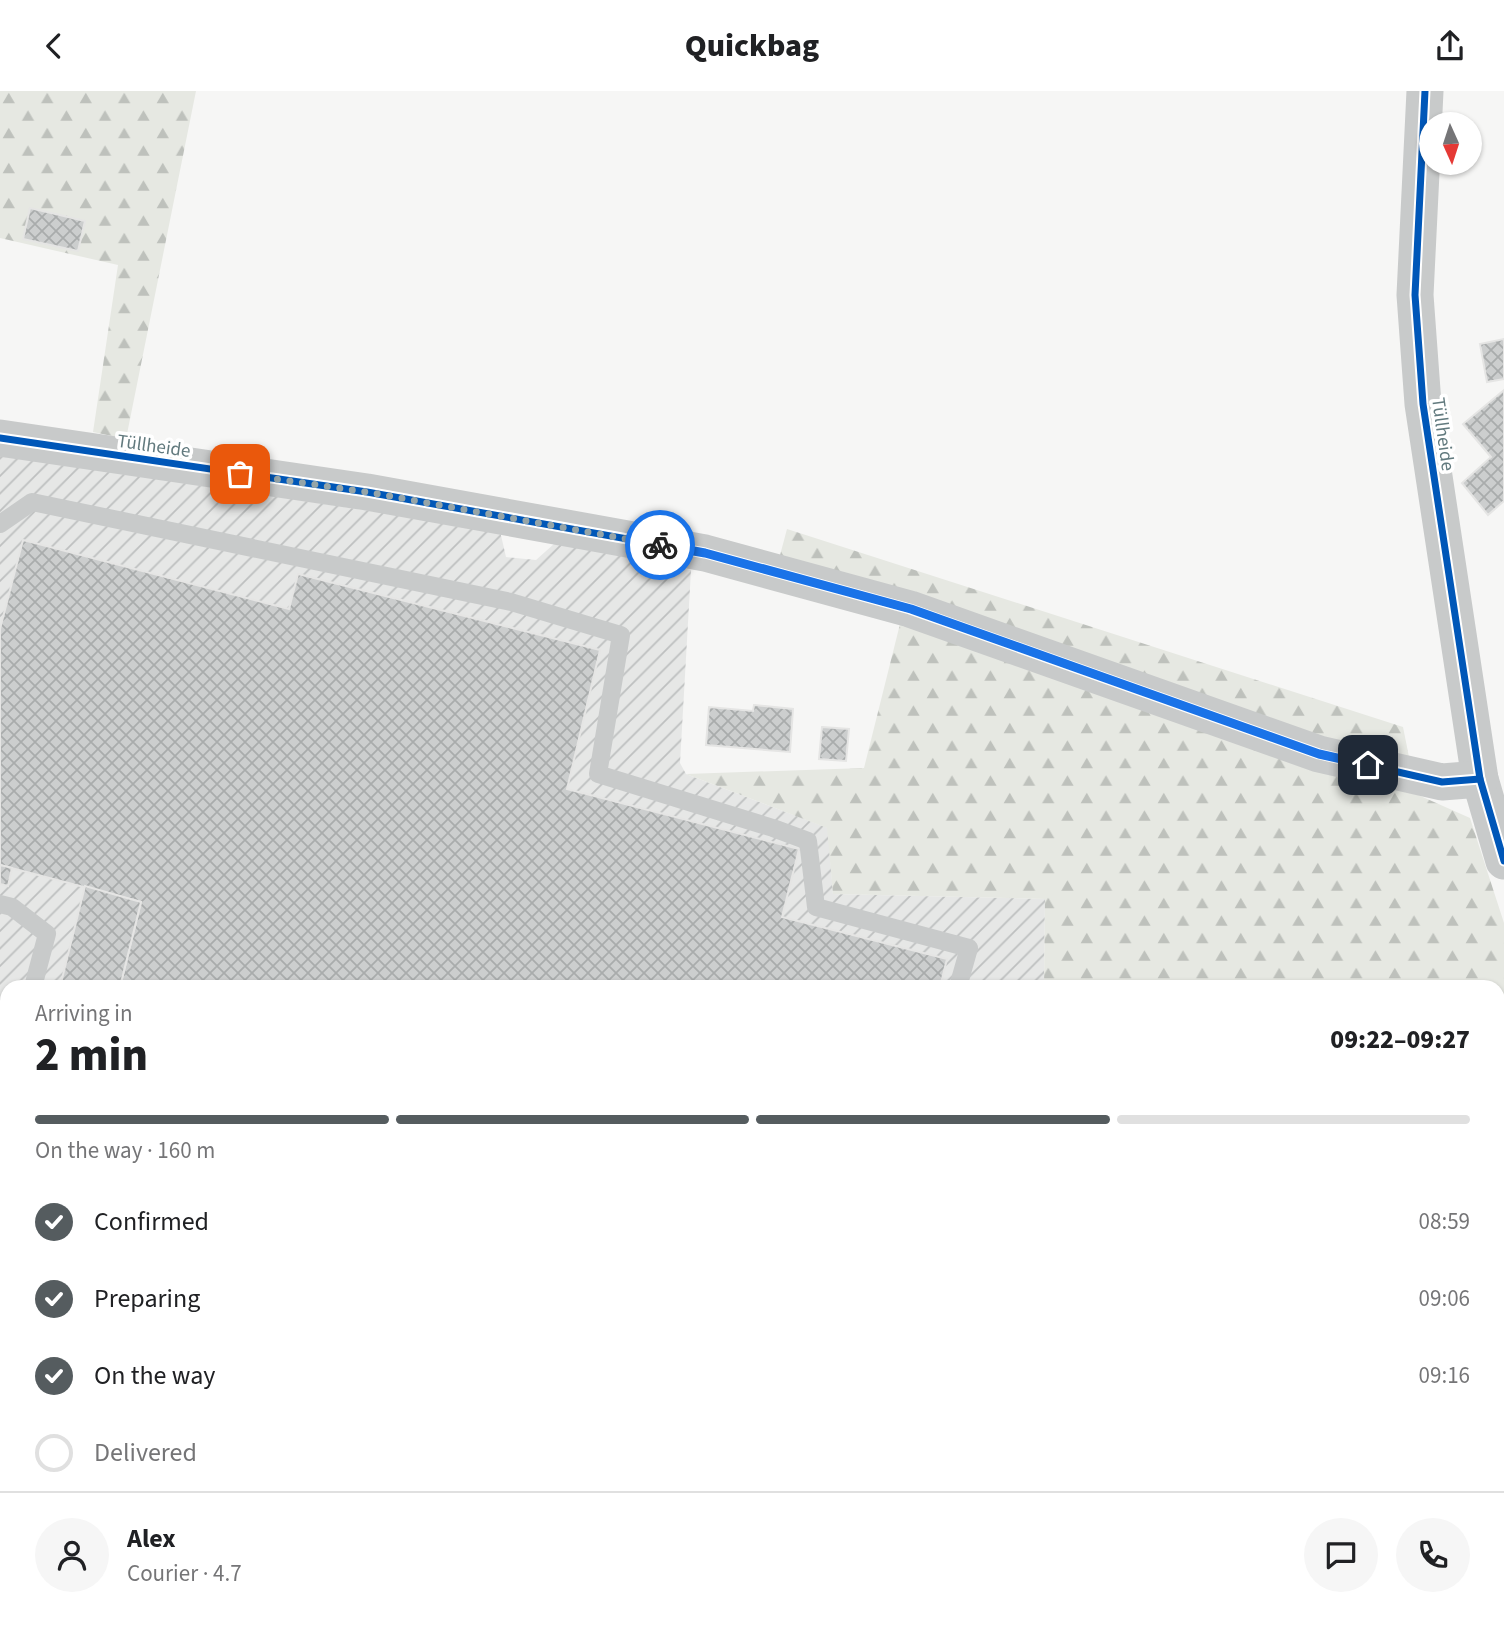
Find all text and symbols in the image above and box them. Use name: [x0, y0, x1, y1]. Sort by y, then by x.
text: Quickbag: [685, 23, 819, 69]
icon: back: [35, 27, 73, 65]
icon: share: [1431, 27, 1469, 65]
north arrow: [1419, 112, 1482, 175]
map controls: [1419, 112, 1482, 175]
street label: Tüllheide: [1424, 396, 1461, 473]
street label: Tüllheide: [115, 428, 192, 465]
pin: [210, 444, 270, 504]
icon: bag: [221, 455, 259, 493]
courier: [625, 510, 695, 580]
icon: bike: [641, 526, 679, 564]
pin: [1338, 735, 1398, 795]
icon: home: [1349, 746, 1387, 784]
text: Arriving in: [35, 997, 133, 1030]
text: 09:22–09:27: [1330, 1021, 1470, 1058]
text: 2 min: [35, 1023, 148, 1088]
text: On the way · 160 m: [35, 1134, 215, 1167]
icon: check: [35, 1203, 73, 1241]
text: Confirmed: [94, 1203, 209, 1240]
text: 08:59: [1419, 1205, 1470, 1238]
icon: check: [35, 1280, 73, 1318]
text: Preparing: [94, 1280, 200, 1317]
text: 09:06: [1419, 1282, 1470, 1315]
icon: check: [35, 1357, 73, 1395]
text: On the way: [94, 1357, 215, 1394]
text: 09:16: [1419, 1359, 1470, 1392]
text: Delivered: [94, 1434, 197, 1471]
button: person: [35, 1518, 109, 1592]
button: chat: [1304, 1518, 1378, 1592]
button: phone: [1396, 1518, 1470, 1592]
text: Alex: [127, 1520, 176, 1557]
text: Courier · 4.7: [127, 1557, 242, 1590]

